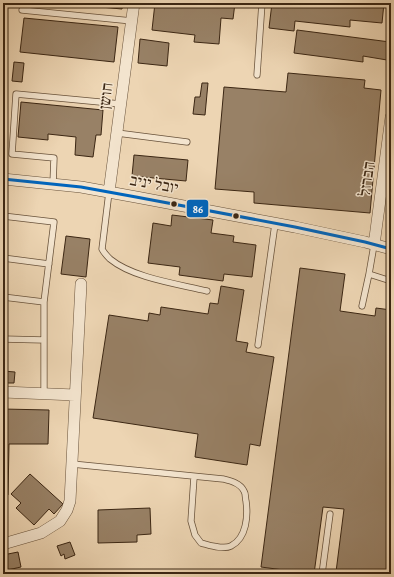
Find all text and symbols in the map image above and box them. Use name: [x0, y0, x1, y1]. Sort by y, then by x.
street label: חושן: [93, 81, 119, 111]
street label: הברזל: [354, 160, 380, 198]
street label: יובל יניב: [128, 169, 180, 199]
unlabelled marker: [169, 199, 179, 209]
line badge: 86: [186, 199, 209, 218]
text: 86: [193, 202, 203, 217]
unlabelled marker: [231, 211, 241, 221]

